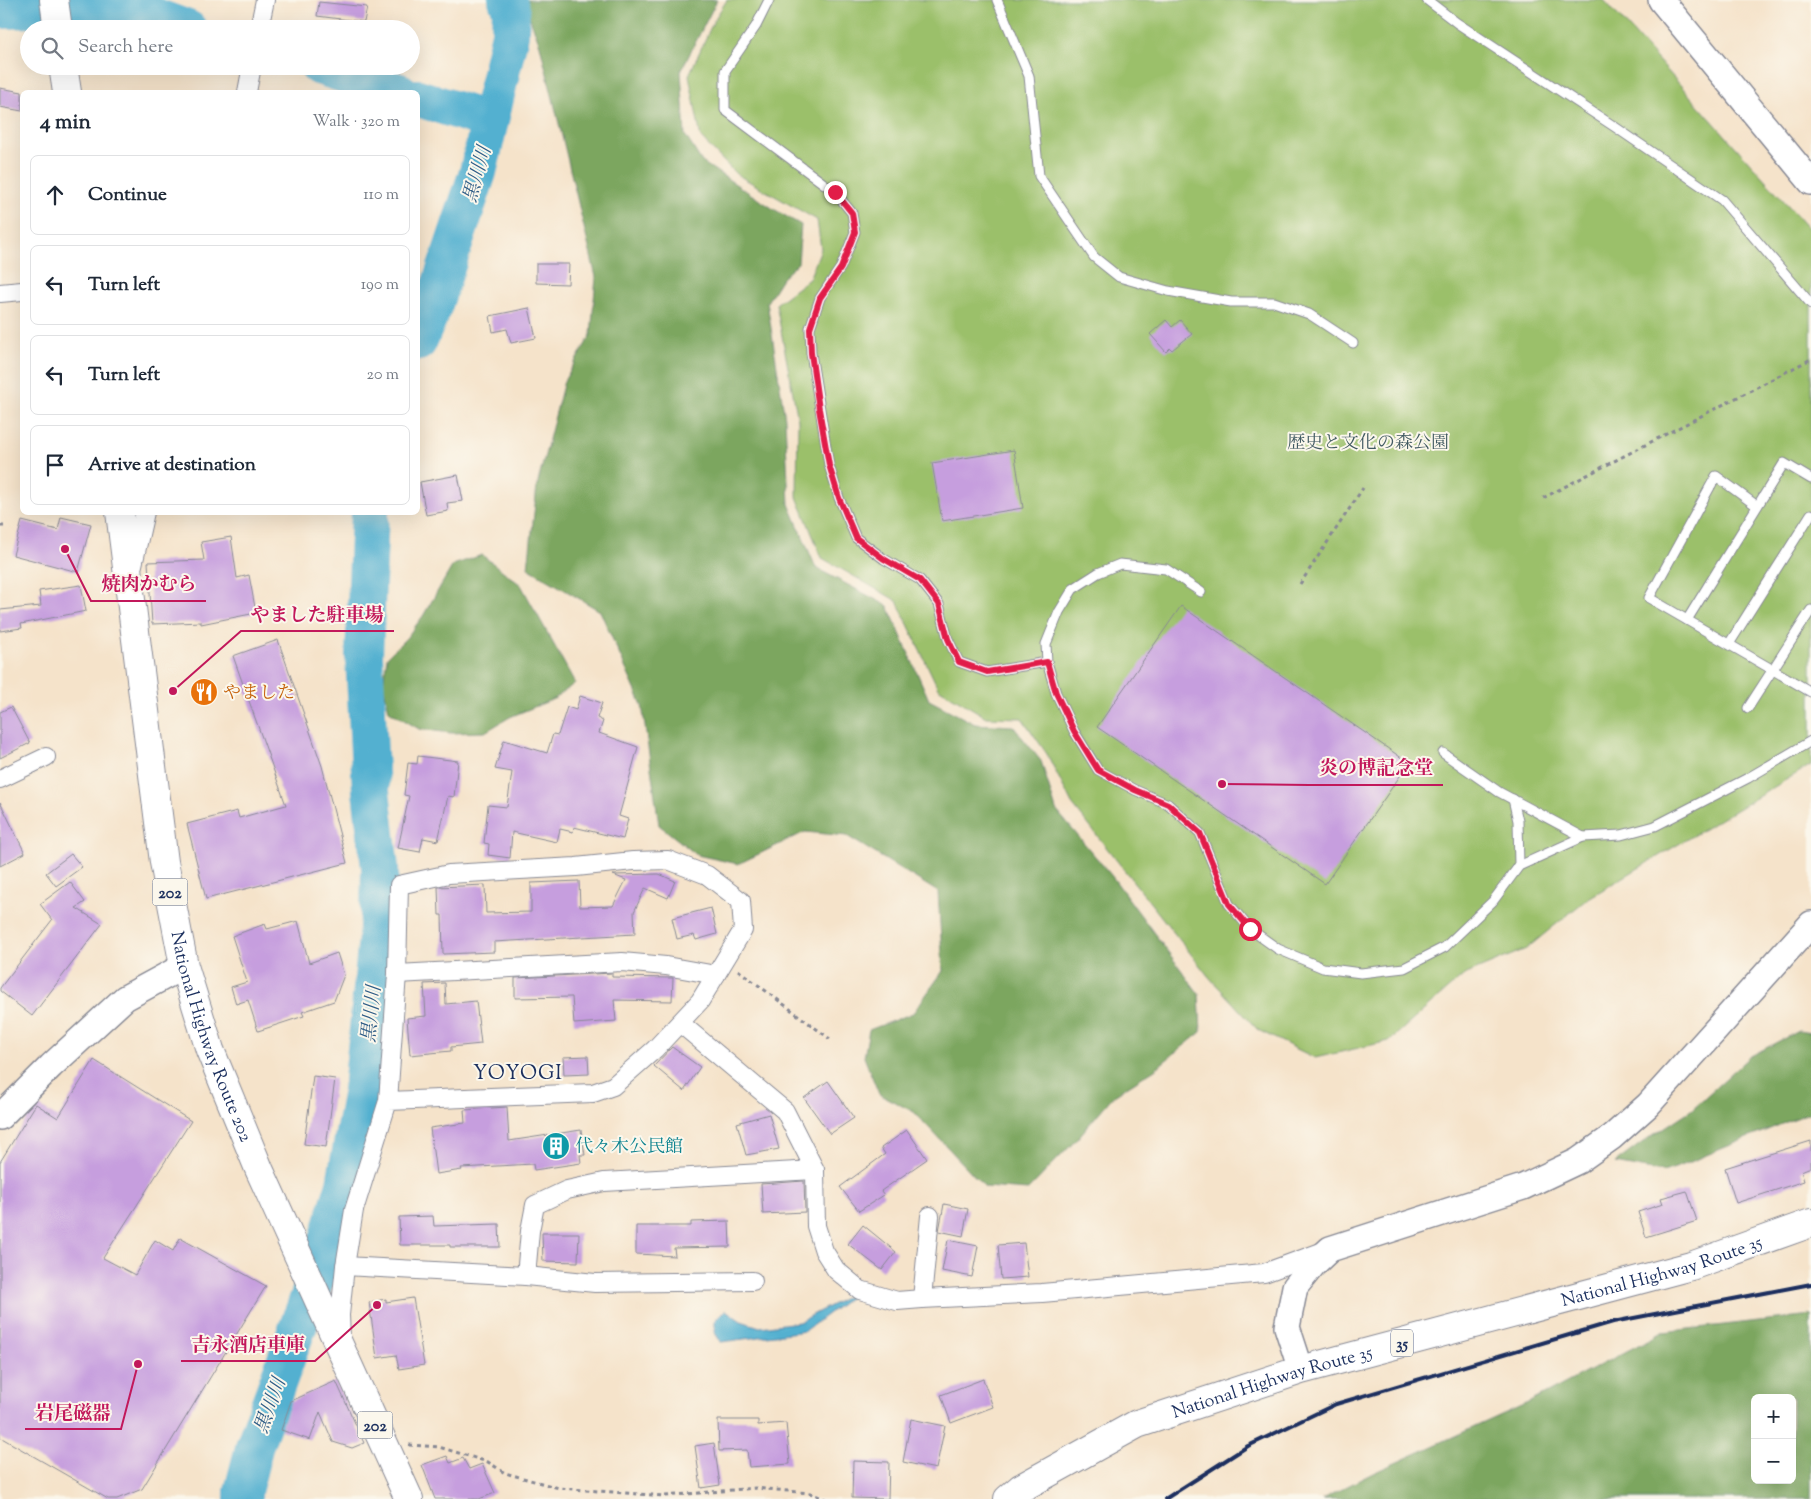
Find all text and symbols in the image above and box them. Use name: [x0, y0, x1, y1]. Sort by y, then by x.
search box: [20, 20, 420, 75]
icon: search: [38, 34, 66, 62]
text: Search here: [78, 34, 173, 61]
text: 4 min: [40, 108, 91, 138]
text: Walk · 320 m: [313, 111, 400, 134]
water label: 黒川川: [458, 142, 500, 206]
icon: ahead: [41, 181, 69, 209]
route end: [824, 181, 847, 204]
text: Continue: [88, 182, 167, 209]
text: 110 m: [363, 184, 399, 207]
icon: left: [41, 271, 69, 299]
text: Turn left: [88, 272, 160, 299]
text: 190 m: [361, 274, 399, 297]
icon: left: [41, 361, 69, 389]
text: Turn left: [88, 362, 160, 389]
text: 20 m: [366, 364, 399, 387]
park label: 歴史と文化の森公園: [1287, 431, 1449, 457]
icon: arrive: [41, 451, 69, 479]
text: Arrive at destination: [88, 452, 256, 479]
callout: 焼肉かむら: [91, 567, 206, 601]
text: 焼肉かむら: [101, 572, 197, 599]
callout: やました駐車場: [241, 597, 394, 631]
text: やました駐車場: [250, 603, 384, 630]
restaurant icon: やました: [189, 677, 219, 707]
place label: やました: [223, 681, 295, 707]
callout: 炎の博記念堂: [1309, 751, 1443, 785]
text: 炎の博記念堂: [1319, 756, 1433, 783]
road number: 202: [152, 879, 188, 906]
route start: [1239, 918, 1262, 941]
street label: National Highway Route 202: [163, 929, 258, 1147]
water label: 黒川川: [356, 983, 389, 1044]
district label: YOYOGI: [473, 1060, 563, 1089]
building icon: 代々木公民館: [541, 1131, 571, 1161]
place label: 代々木公民館: [575, 1135, 683, 1161]
street label: National Highway Route 35: [1559, 1231, 1766, 1315]
callout: 吉永酒店車庫: [181, 1327, 315, 1361]
road number: 35: [1391, 1330, 1413, 1356]
text: 吉永酒店車庫: [191, 1333, 305, 1360]
street label: National Highway Route 35: [1169, 1341, 1375, 1427]
water label: 黒川川: [249, 1373, 294, 1437]
map controls: [1751, 1394, 1796, 1484]
button: +: [1751, 1394, 1796, 1439]
callout: 岩尾磁器: [25, 1395, 121, 1429]
text: 岩尾磁器: [35, 1401, 111, 1428]
road number: 202: [358, 1412, 392, 1438]
button: −: [1751, 1439, 1796, 1484]

